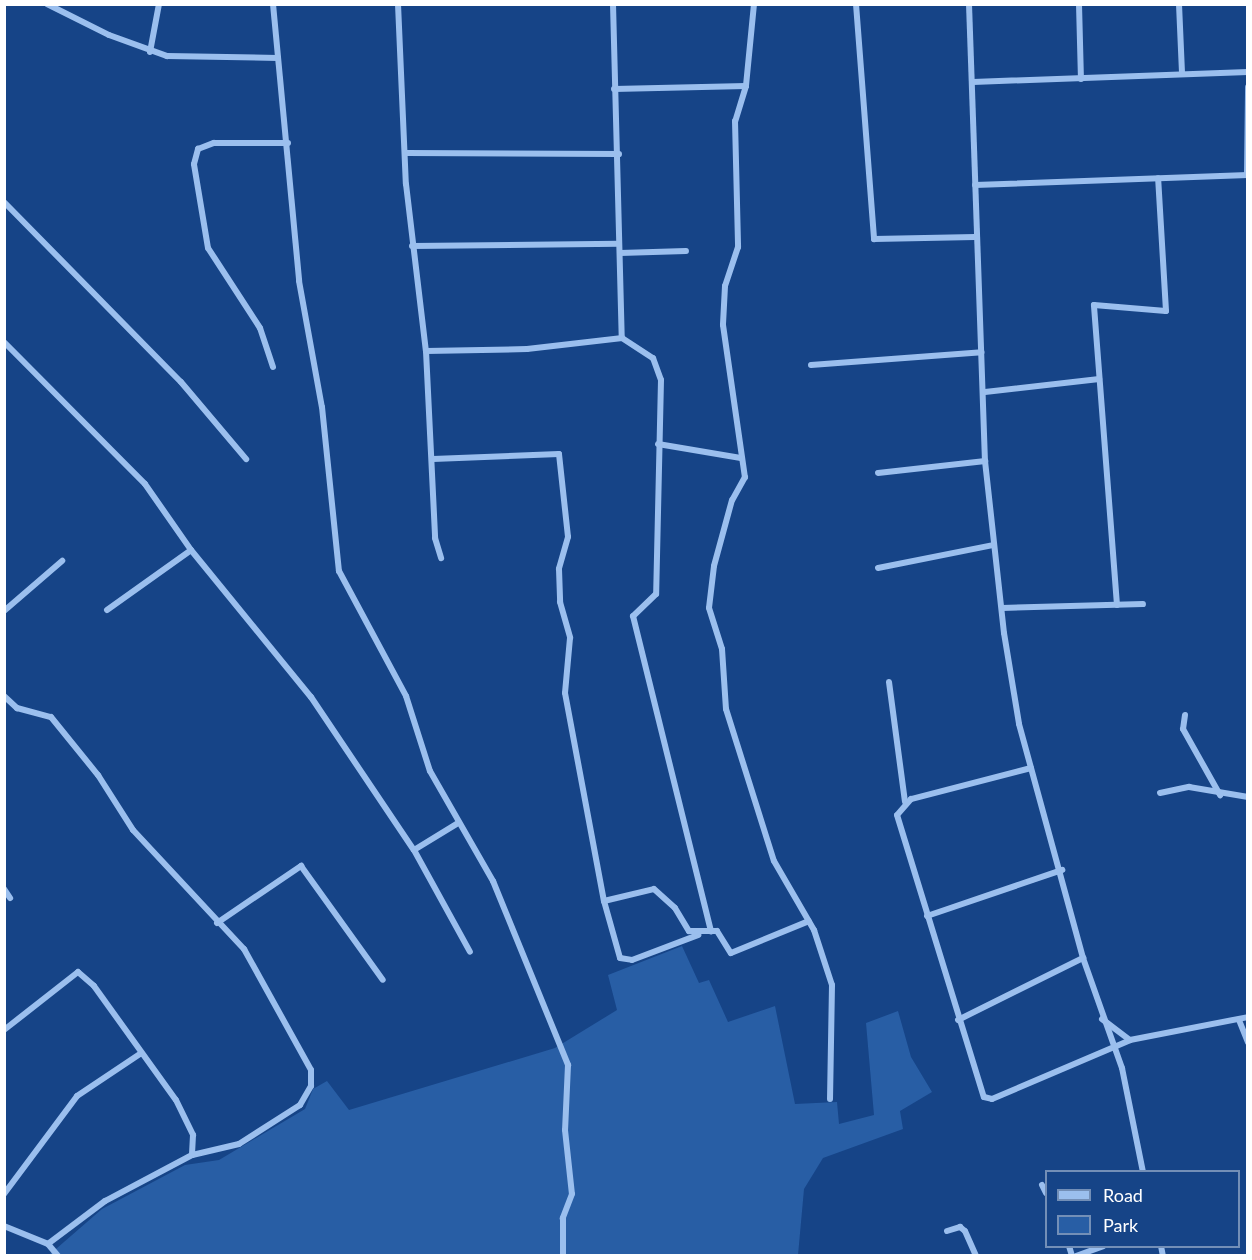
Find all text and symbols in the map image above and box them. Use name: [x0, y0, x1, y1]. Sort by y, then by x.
legend: [1045, 1170, 1240, 1248]
text: Road: [1103, 1184, 1143, 1206]
text: Park: [1103, 1214, 1138, 1236]

